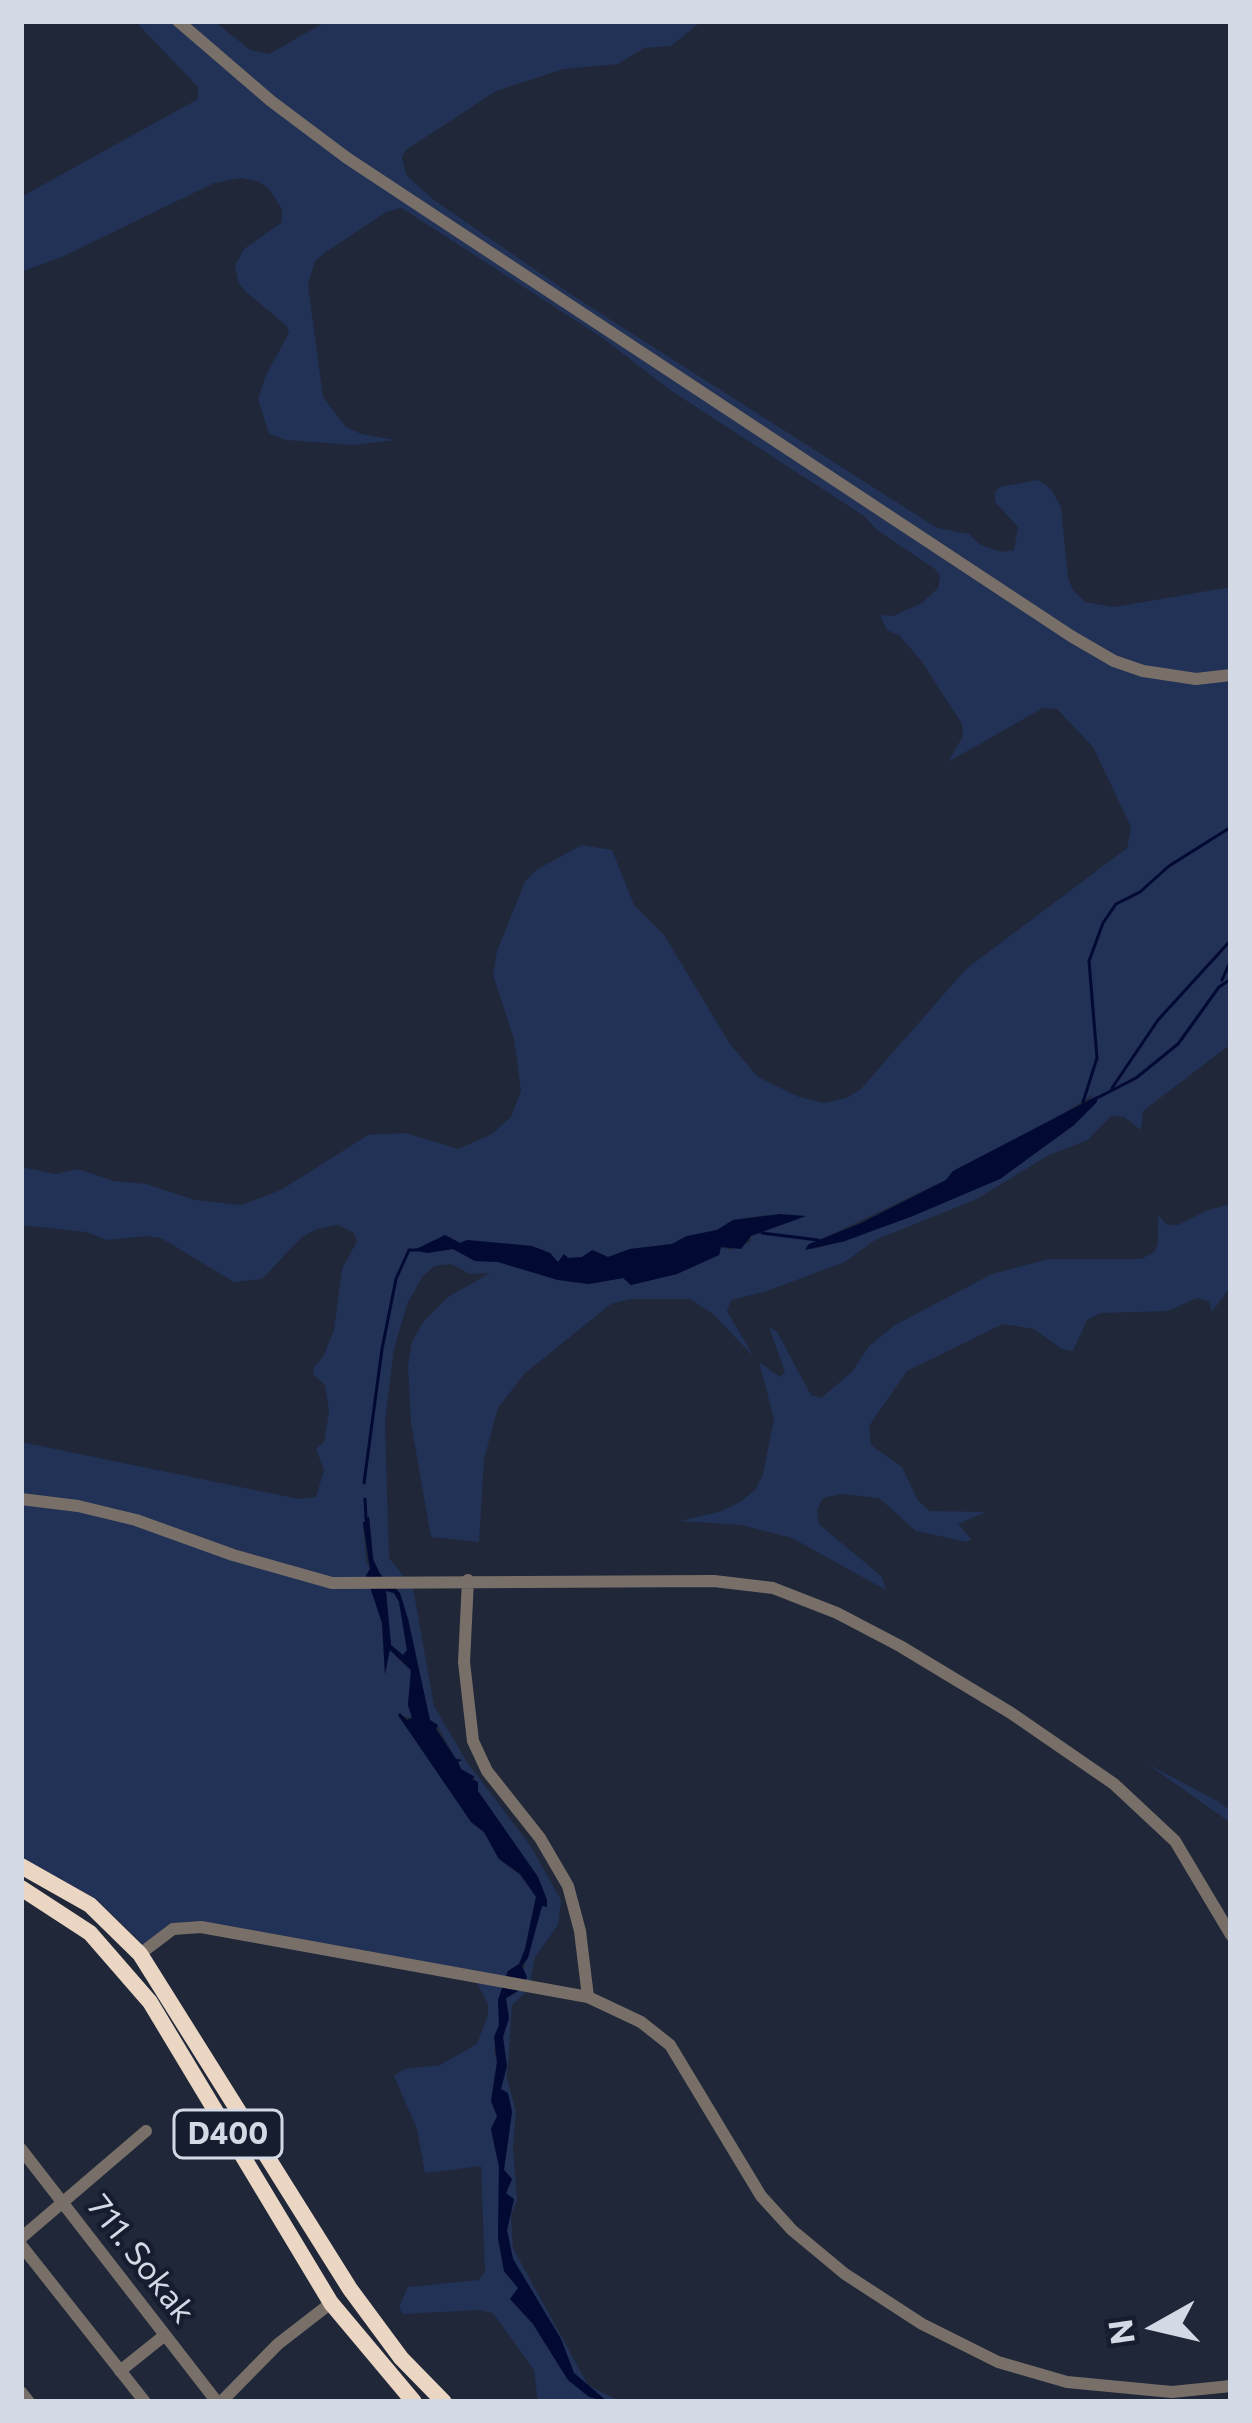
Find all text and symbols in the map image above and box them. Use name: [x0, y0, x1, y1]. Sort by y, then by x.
road number: D400: [174, 2110, 282, 2158]
street label: 711. Sokak: [79, 2187, 203, 2331]
north arrow: [1096, 2267, 1216, 2387]
text: N: [1098, 2317, 1142, 2347]

